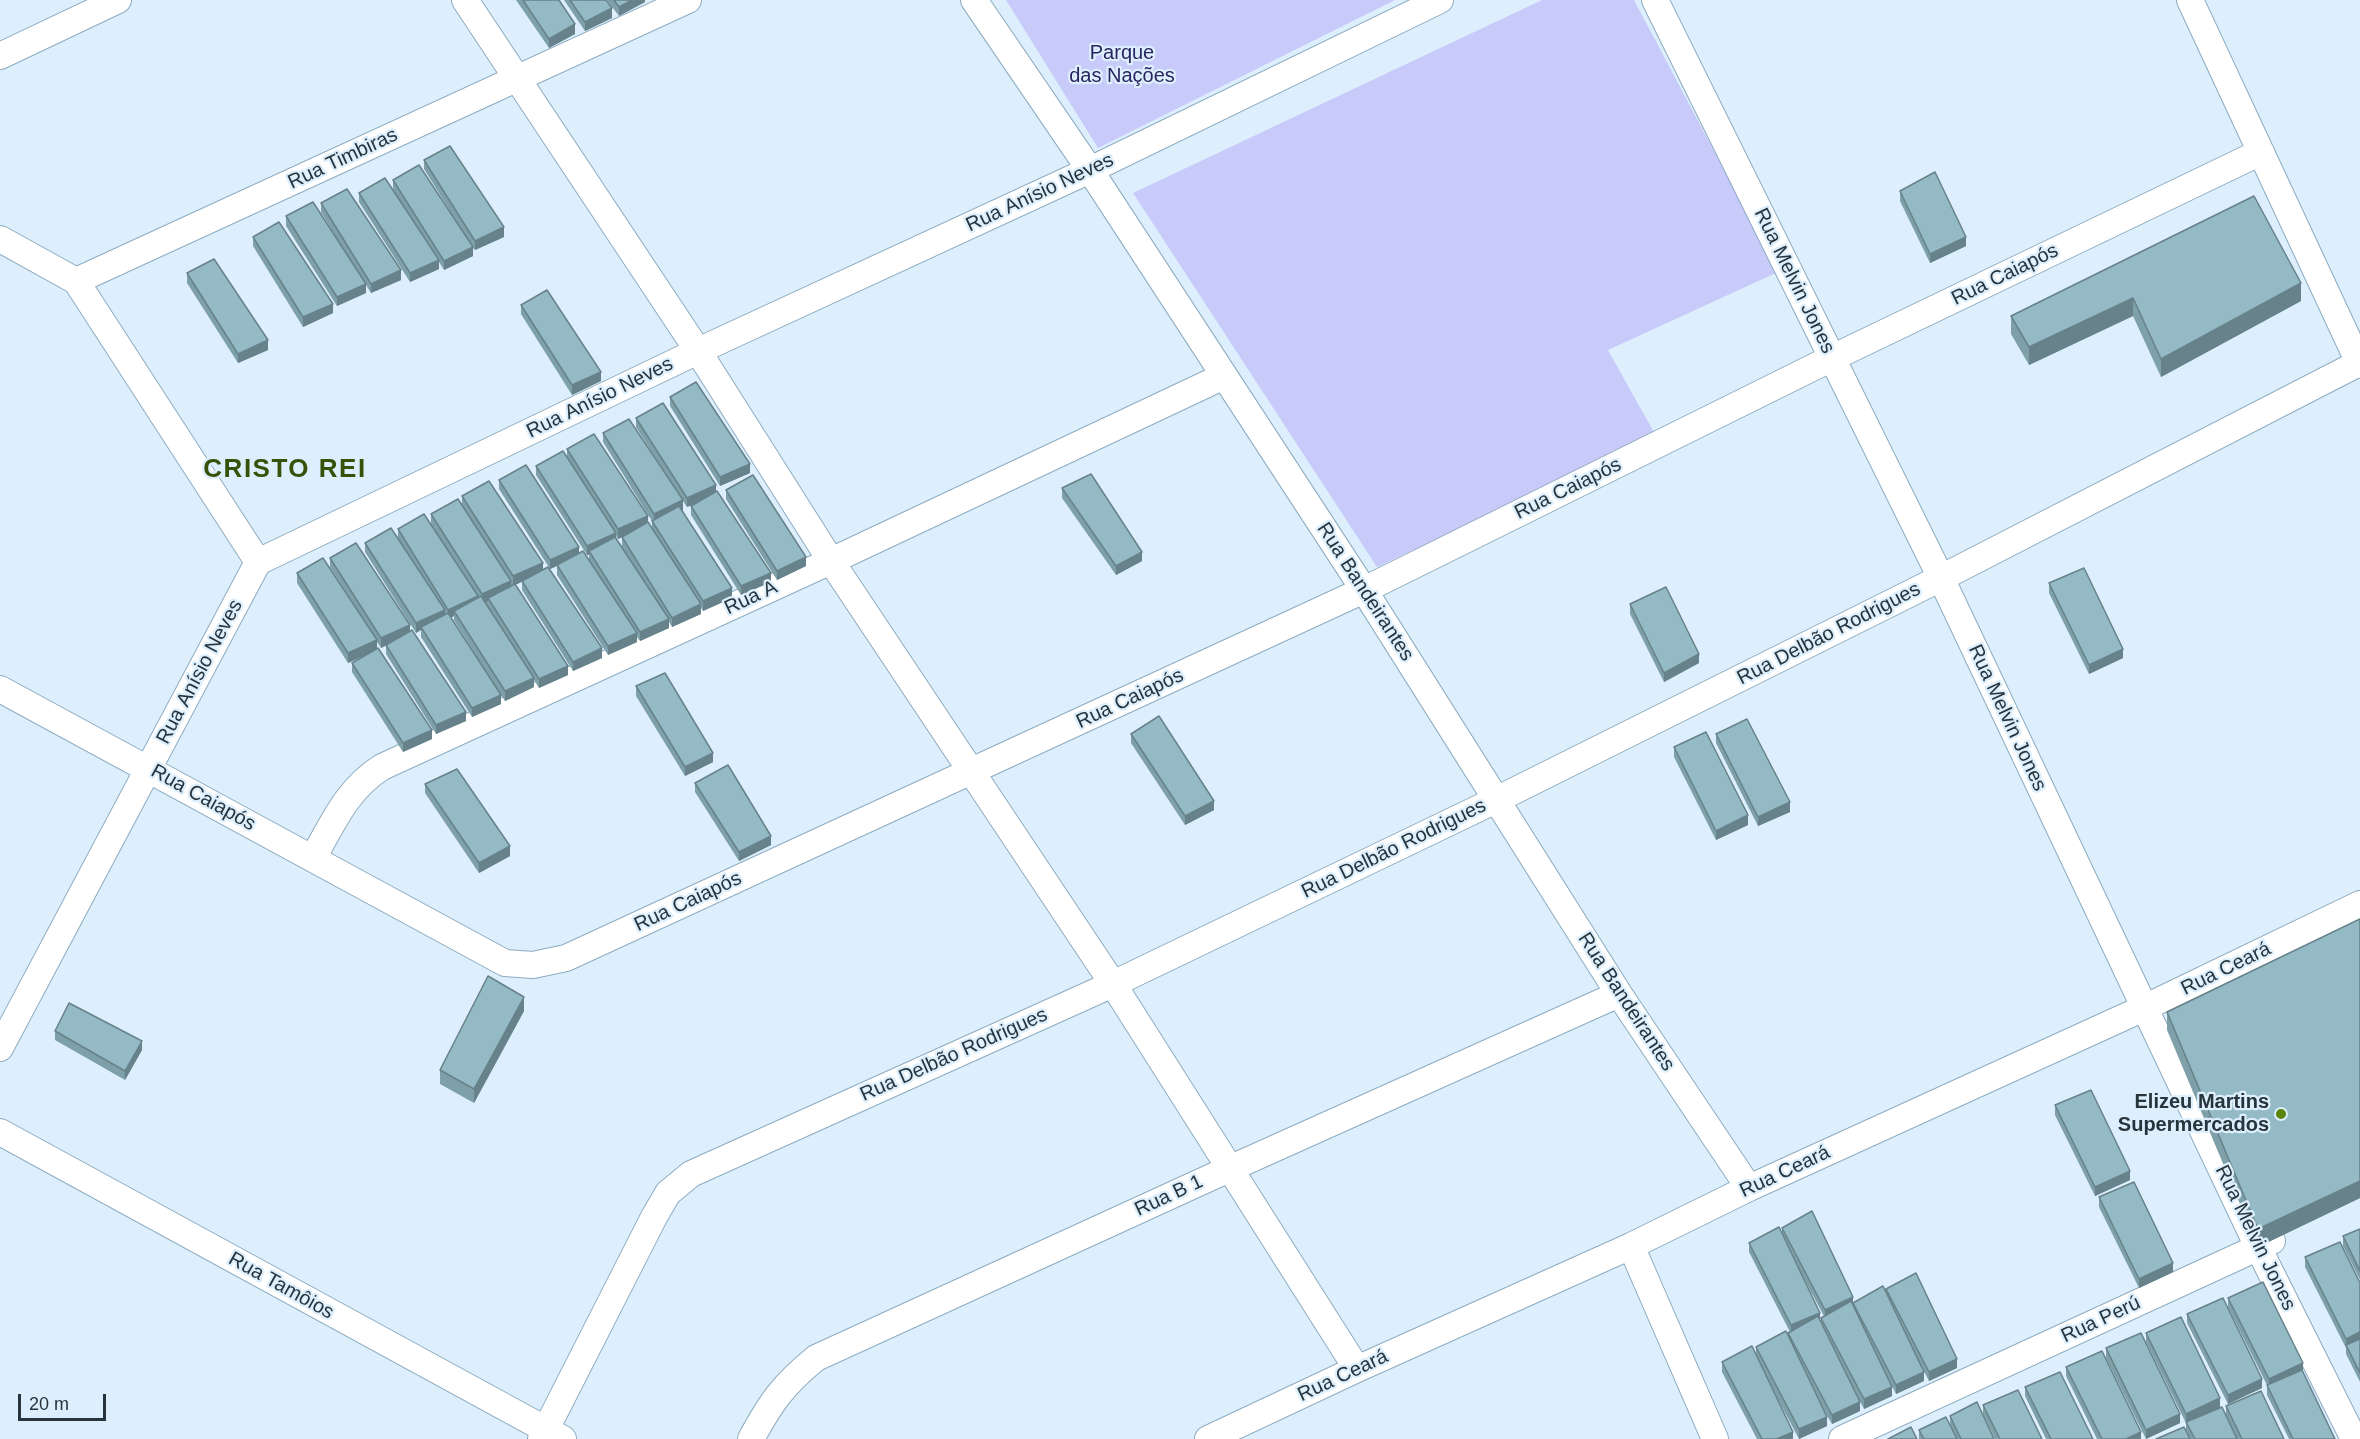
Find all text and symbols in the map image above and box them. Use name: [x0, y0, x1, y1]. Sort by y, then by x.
park label: Parque das Nações: [1069, 41, 1175, 88]
street label: Rua Timbiras: [284, 123, 402, 195]
street label: Rua Anísio Neves: [962, 148, 1118, 238]
street label: Rua Melvin Jones: [1748, 204, 1840, 358]
street label: Rua Caiapós: [1948, 239, 2062, 311]
street label: Rua Anísio Neves: [523, 352, 677, 444]
street label: Rua Caiapós: [1511, 453, 1625, 525]
district label: CRISTO REI: [203, 454, 367, 486]
street label: Rua Bandeirantes: [1311, 518, 1419, 666]
street label: Rua A: [721, 575, 781, 621]
street label: Rua Delbão Rodrigues: [1733, 577, 1925, 691]
street label: Rua Anísio Neves: [152, 596, 248, 748]
street label: Rua Melvin Jones: [1963, 641, 2051, 795]
street label: Rua Caiapós: [1073, 664, 1187, 734]
street label: Rua Caiapós: [147, 759, 259, 837]
street label: Rua Delbão Rodrigues: [1298, 794, 1490, 904]
street label: Rua Caiapós: [631, 867, 745, 937]
street label: Rua Bandeirantes: [1572, 928, 1680, 1076]
street label: Rua Ceará: [2177, 937, 2275, 1001]
street label: Rua Delbão Rodrigues: [857, 1003, 1051, 1107]
place label: Elizeu Martins Supermercados: [2118, 1090, 2269, 1137]
marker: Elizeu Martins Supermercados: [2274, 1107, 2288, 1121]
street label: Rua Ceará: [1736, 1141, 1834, 1203]
street label: Rua Melvin Jones: [2209, 1161, 2301, 1315]
street label: Rua B 1: [1131, 1170, 1207, 1222]
street label: Rua Tamôios: [224, 1247, 338, 1325]
street label: Rua Perú: [2058, 1291, 2144, 1349]
street label: Rua Ceará: [1294, 1345, 1392, 1407]
scale bar: [21, 1382, 110, 1420]
text: 20 m: [29, 1394, 69, 1414]

